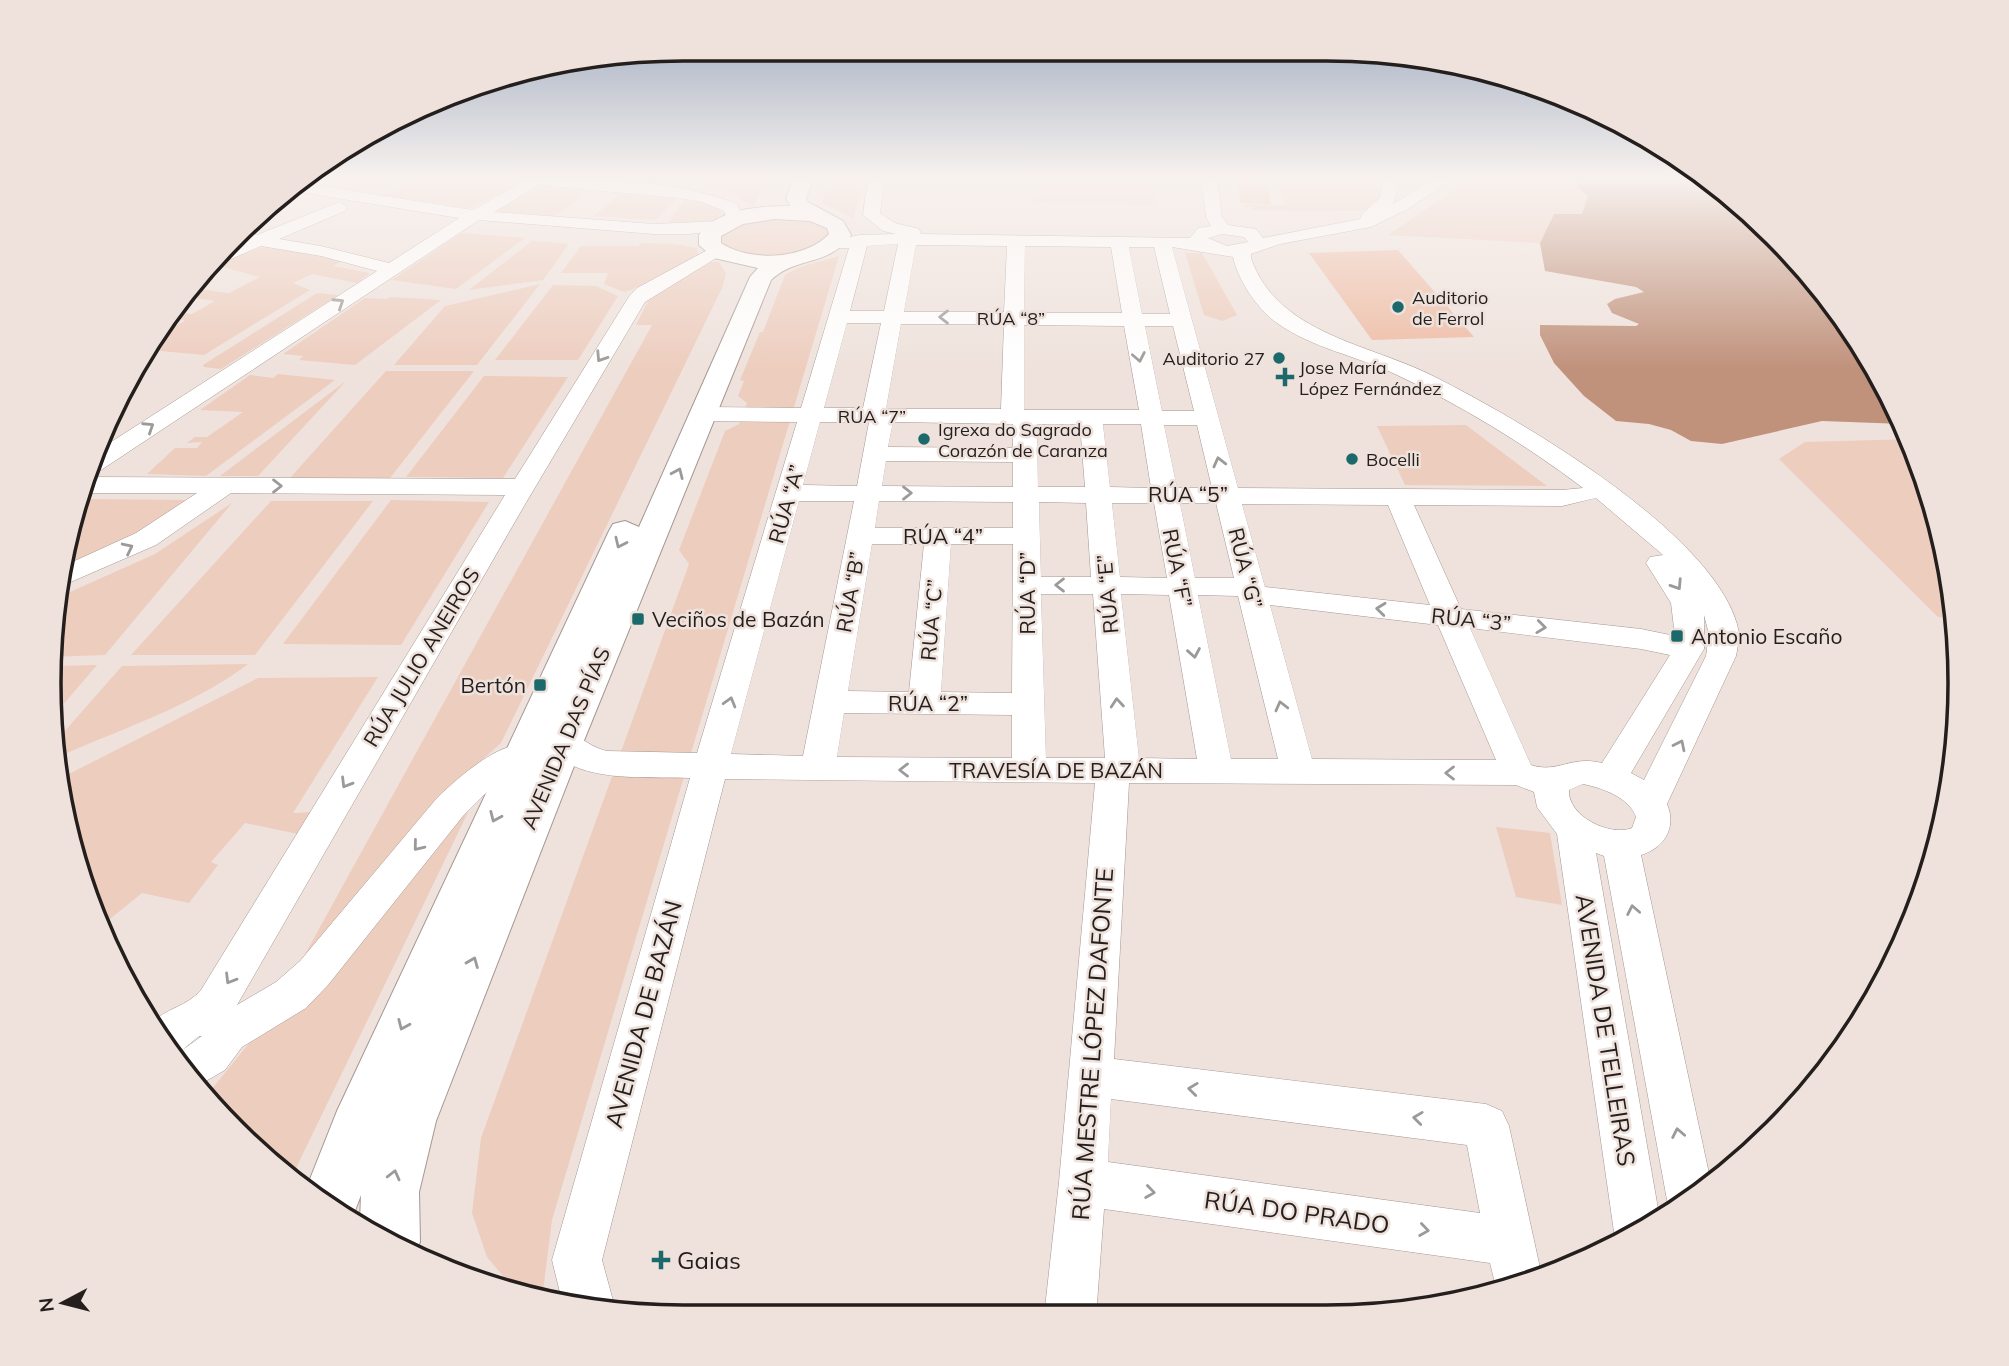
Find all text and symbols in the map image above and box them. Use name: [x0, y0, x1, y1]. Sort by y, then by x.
place label: Auditorio de Ferrol: [1412, 286, 1488, 330]
one-way arrow: [332, 299, 345, 312]
marker: Auditorio de Ferrol: [1390, 299, 1406, 315]
street label: RÚA “8”: [977, 307, 1045, 330]
one-way arrow: [938, 309, 948, 325]
place label: Auditorio 27: [1162, 347, 1265, 370]
one-way arrow: [596, 349, 609, 362]
marker: Auditorio 27: [1271, 350, 1287, 366]
one-way arrow: [1131, 351, 1146, 363]
place label: Jose María López Fernández: [1299, 356, 1441, 400]
marker: Jose María López Fernández: [1277, 369, 1293, 385]
street label: RÚA “7”: [838, 405, 906, 428]
place label: Igrexa do Sagrado Corazón de Caranza: [938, 418, 1108, 462]
one-way arrow: [141, 423, 154, 436]
marker: Igrexa do Sagrado Corazón de Caranza: [916, 431, 932, 447]
place label: Bocelli: [1366, 448, 1420, 471]
marker: Bocelli: [1344, 451, 1360, 467]
one-way arrow: [1213, 456, 1227, 468]
street label: RÚA “A”: [762, 462, 810, 546]
one-way arrow: [670, 468, 684, 480]
one-way arrow: [273, 478, 283, 494]
street label: RÚA “5”: [1148, 481, 1228, 507]
one-way arrow: [902, 485, 912, 501]
street label: RÚA “4”: [903, 523, 983, 549]
street label: RÚA “G”: [1223, 525, 1269, 611]
street label: RÚA “F”: [1158, 527, 1198, 609]
one-way arrow: [614, 536, 628, 548]
one-way arrow: [121, 542, 133, 556]
street label: RÚA “B”: [830, 550, 870, 634]
street label: RÚA “D”: [1014, 552, 1040, 634]
street label: RÚA “E”: [1091, 553, 1123, 635]
street label: RÚA JULIO ANEIROS: [357, 563, 485, 751]
one-way arrow: [1055, 577, 1065, 593]
one-way arrow: [1668, 577, 1681, 590]
street label: RÚA “C”: [914, 578, 948, 662]
one-way arrow: [1375, 602, 1386, 617]
street label: RÚA “3”: [1430, 602, 1512, 636]
place label: Veciños de Bazán: [652, 606, 825, 632]
marker: Veciños de Bazán: [630, 611, 646, 627]
one-way arrow: [1535, 619, 1546, 634]
place label: Antonio Escaño: [1691, 623, 1843, 649]
marker: Antonio Escaño: [1669, 628, 1685, 644]
street label: AVENIDA DAS PÍAS: [515, 643, 615, 833]
one-way arrow: [1186, 647, 1201, 659]
place label: Bertón: [461, 672, 526, 698]
marker: Bertón: [532, 677, 548, 693]
street label: RÚA “2”: [888, 690, 968, 716]
one-way arrow: [721, 696, 736, 708]
one-way arrow: [1110, 697, 1125, 708]
one-way arrow: [1275, 700, 1290, 712]
one-way arrow: [1671, 740, 1685, 752]
street label: TRAVESÍA DE BAZÁN: [949, 757, 1163, 783]
one-way arrow: [898, 762, 909, 778]
one-way arrow: [1444, 765, 1455, 781]
one-way arrow: [341, 776, 354, 789]
one-way arrow: [489, 810, 503, 822]
one-way arrow: [413, 839, 426, 851]
street label: RÚA MESTRE LÓPEZ DAFONTE: [1065, 867, 1119, 1221]
street label: AVENIDA DE TELLEIRAS: [1570, 892, 1642, 1168]
street label: AVENIDA DE BAZÁN: [598, 897, 688, 1131]
one-way arrow: [1626, 904, 1641, 916]
one-way arrow: [464, 956, 478, 968]
one-way arrow: [225, 972, 238, 985]
one-way arrow: [397, 1018, 411, 1030]
one-way arrow: [1187, 1082, 1199, 1097]
one-way arrow: [1413, 1110, 1424, 1125]
one-way arrow: [1671, 1127, 1686, 1139]
one-way arrow: [386, 1169, 400, 1181]
one-way arrow: [1145, 1184, 1156, 1199]
street label: RÚA DO PRADO: [1202, 1184, 1392, 1240]
one-way arrow: [1418, 1223, 1430, 1238]
place label: Gaias: [677, 1245, 741, 1275]
marker: Gaias: [651, 1250, 671, 1270]
north arrow: [28, 1268, 98, 1338]
text: N: [33, 1296, 59, 1314]

